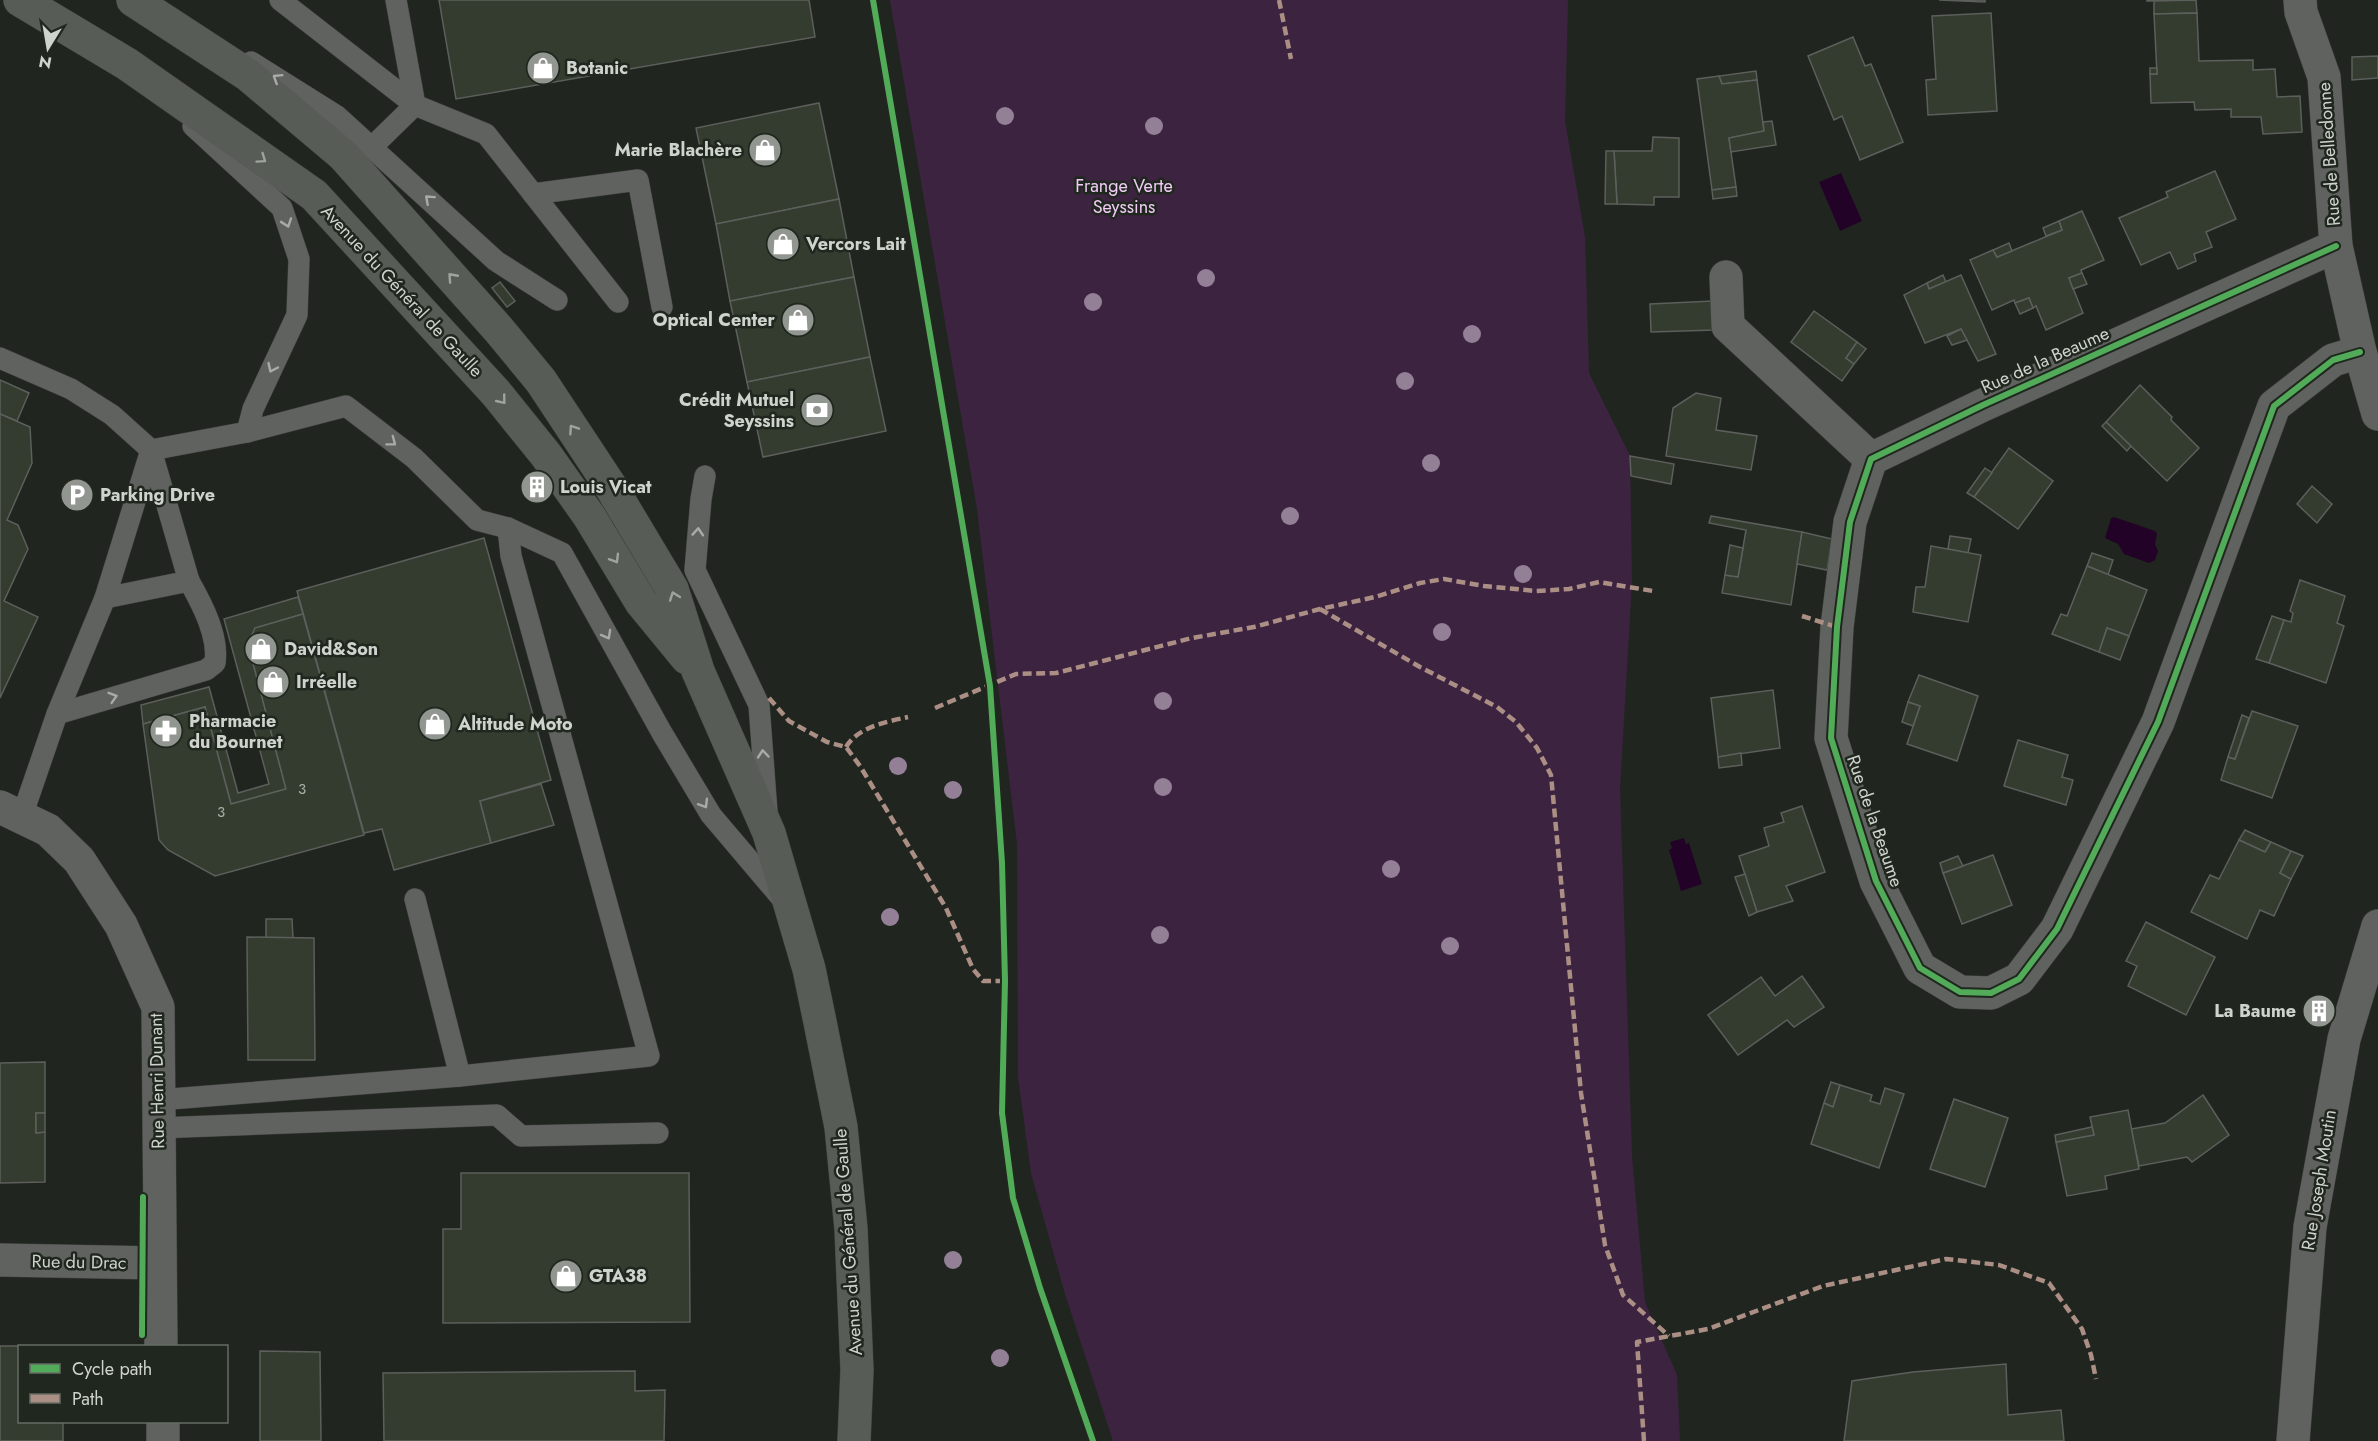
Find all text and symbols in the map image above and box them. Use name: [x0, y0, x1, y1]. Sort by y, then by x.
north arrow: [18, 18, 78, 78]
text: N: [37, 50, 54, 75]
shop icon: Botanic: [525, 50, 561, 86]
place label: Botanic: [566, 55, 628, 81]
one-way arrow: [273, 74, 284, 85]
street label: Rue de Belledonne: [2311, 81, 2347, 227]
shop icon: Marie Blachère: [747, 132, 783, 168]
place label: Marie Blachère: [615, 137, 742, 163]
one-way arrow: [255, 152, 266, 163]
park label: Frange Verte Seyssins: [1075, 173, 1173, 220]
one-way arrow: [425, 195, 436, 206]
street label: Avenue du Général de Gaulle: [315, 199, 489, 383]
one-way arrow: [279, 217, 292, 228]
shop icon: Vercors Lait: [765, 226, 801, 262]
place label: Vercors Lait: [805, 231, 906, 257]
one-way arrow: [448, 273, 459, 284]
shop icon: Optical Center: [780, 302, 816, 338]
place label: Optical Center: [653, 307, 776, 333]
street label: Rue de la Beaume: [1977, 320, 2113, 400]
one-way arrow: [267, 361, 279, 372]
place label: Crédit Mutuel Seyssins: [679, 387, 794, 434]
bank icon: Crédit Mutuel Seyssins: [799, 392, 835, 428]
one-way arrow: [495, 393, 506, 404]
one-way arrow: [569, 425, 580, 436]
one-way arrow: [385, 434, 396, 445]
building icon: Louis Vicat: [519, 469, 555, 505]
place label: Louis Vicat: [560, 474, 652, 500]
parking icon: Parking Drive: [59, 477, 95, 513]
place label: Parking Drive: [100, 482, 215, 508]
one-way arrow: [691, 527, 704, 536]
one-way arrow: [607, 553, 619, 563]
one-way arrow: [668, 591, 681, 602]
one-way arrow: [600, 629, 611, 639]
shop icon: David&Son: [243, 631, 279, 667]
place label: David&Son: [284, 636, 378, 662]
shop icon: Irréelle: [255, 664, 291, 700]
place label: Irréelle: [296, 669, 357, 695]
one-way arrow: [107, 692, 118, 704]
shop icon: Altitude Moto: [417, 706, 453, 742]
place label: Pharmacie du Bournet: [189, 708, 283, 755]
place label: Altitude Moto: [457, 711, 573, 737]
pharmacy icon: Pharmacie du Bournet: [148, 713, 184, 749]
one-way arrow: [757, 750, 770, 759]
street label: Rue de la Beaume: [1840, 751, 1910, 891]
house number: 3: [298, 778, 306, 800]
one-way arrow: [697, 798, 709, 808]
house number: 3: [217, 801, 225, 823]
building icon: La Baume: [2301, 993, 2337, 1029]
place label: La Baume: [2214, 998, 2296, 1024]
street label: Rue Henri Dunant: [143, 1012, 171, 1149]
street label: Rue Joseph Moutin: [2295, 1108, 2343, 1252]
street label: Avenue du Général de Gaulle: [827, 1128, 869, 1356]
street label: Rue du Drac: [31, 1248, 127, 1276]
shop icon: GTA38: [548, 1258, 584, 1294]
place label: GTA38: [589, 1263, 647, 1289]
legend: [18, 1345, 228, 1423]
text: Cycle path: [72, 1356, 152, 1382]
text: Path: [72, 1386, 104, 1412]

